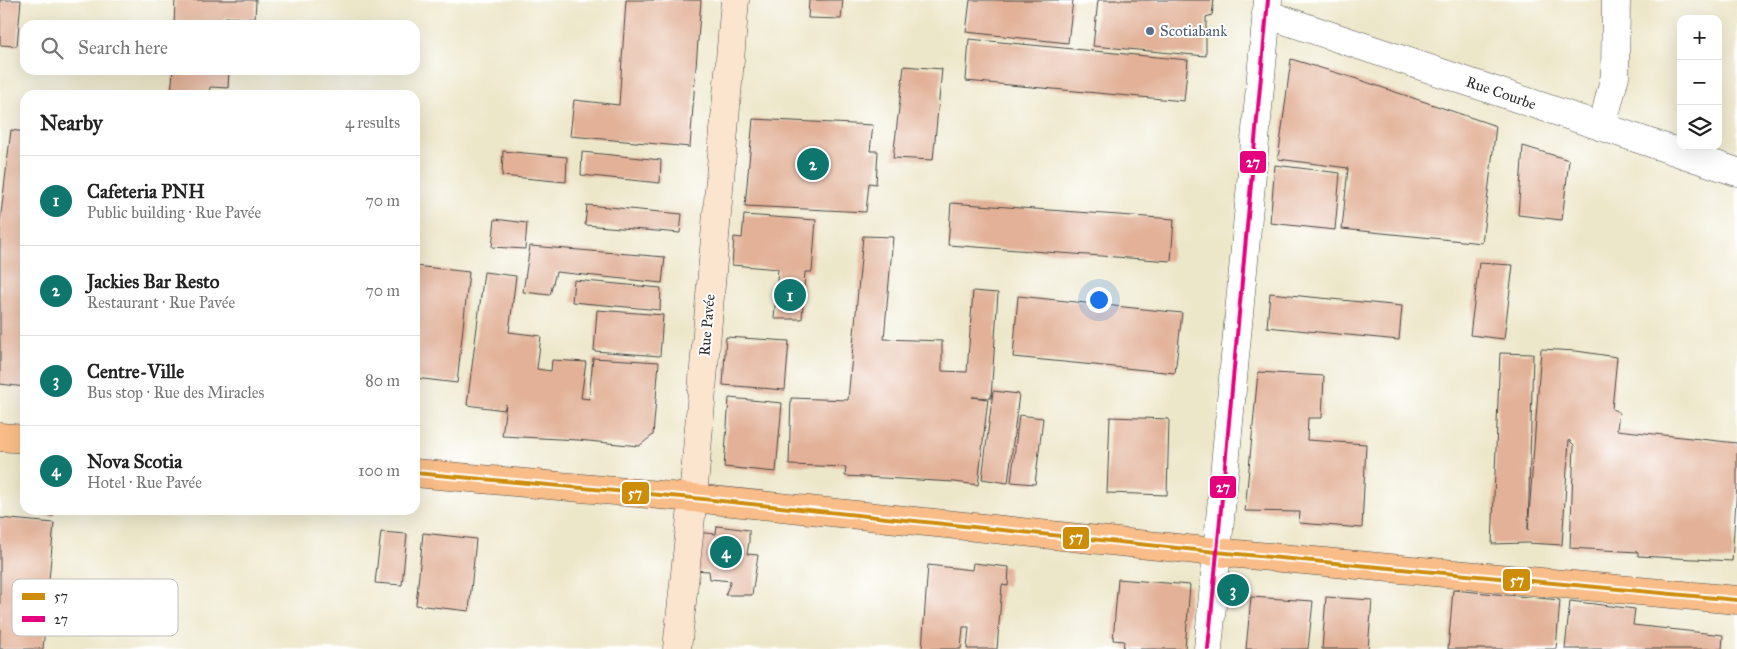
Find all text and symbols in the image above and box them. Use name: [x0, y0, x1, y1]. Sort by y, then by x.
map controls: [1677, 15, 1722, 150]
button: +: [1677, 15, 1722, 60]
search box: [20, 20, 420, 75]
place label: Scotiabank: [1160, 22, 1227, 40]
marker: Scotiabank: [1144, 25, 1156, 37]
icon: search: [38, 34, 66, 62]
text: Search here: [78, 36, 168, 59]
button: −: [1677, 60, 1722, 105]
street label: Rue Courbe: [1464, 73, 1538, 113]
button: layers: [1677, 105, 1722, 150]
text: Nearby: [40, 110, 103, 136]
text: 4 results: [345, 113, 400, 132]
pin: 2: [797, 145, 829, 183]
line badge: 27: [1239, 150, 1267, 174]
text: 27: [1246, 154, 1261, 171]
text: Cafeteria PNH: [87, 180, 205, 203]
text: 1: [53, 191, 59, 210]
text: 70 m: [365, 191, 400, 210]
text: Public building · Rue Pavée: [87, 203, 261, 222]
text: Jackies Bar Resto: [87, 270, 220, 293]
pin: 1: [774, 276, 806, 314]
text: 2: [52, 281, 60, 300]
text: 70 m: [365, 281, 400, 300]
your location: [1086, 287, 1112, 313]
text: Restaurant · Rue Pavée: [87, 293, 235, 312]
street label: Rue Pavée: [695, 293, 719, 357]
text: Centre-Ville: [87, 360, 184, 383]
text: 3: [53, 371, 59, 390]
text: 80 m: [365, 371, 400, 390]
text: Bus stop · Rue des Miracles: [87, 383, 264, 402]
text: Nova Scotia: [87, 450, 182, 473]
text: 4: [52, 461, 60, 480]
text: 100 m: [358, 461, 400, 480]
text: Hotel · Rue Pavée: [87, 473, 202, 492]
line badge: 27: [1209, 475, 1237, 499]
text: 27: [1216, 479, 1231, 496]
line badge: 57: [621, 481, 650, 505]
text: 57: [628, 485, 643, 502]
line badge: 57: [1062, 526, 1090, 550]
text: 57: [1069, 529, 1084, 546]
pin: 4: [710, 533, 742, 571]
line badge: 57: [1502, 568, 1531, 592]
pin: 3: [1217, 571, 1249, 609]
text: 57: [1510, 572, 1525, 589]
legend: [12, 579, 178, 636]
text: 57: [54, 588, 68, 605]
text: 27: [54, 611, 68, 628]

